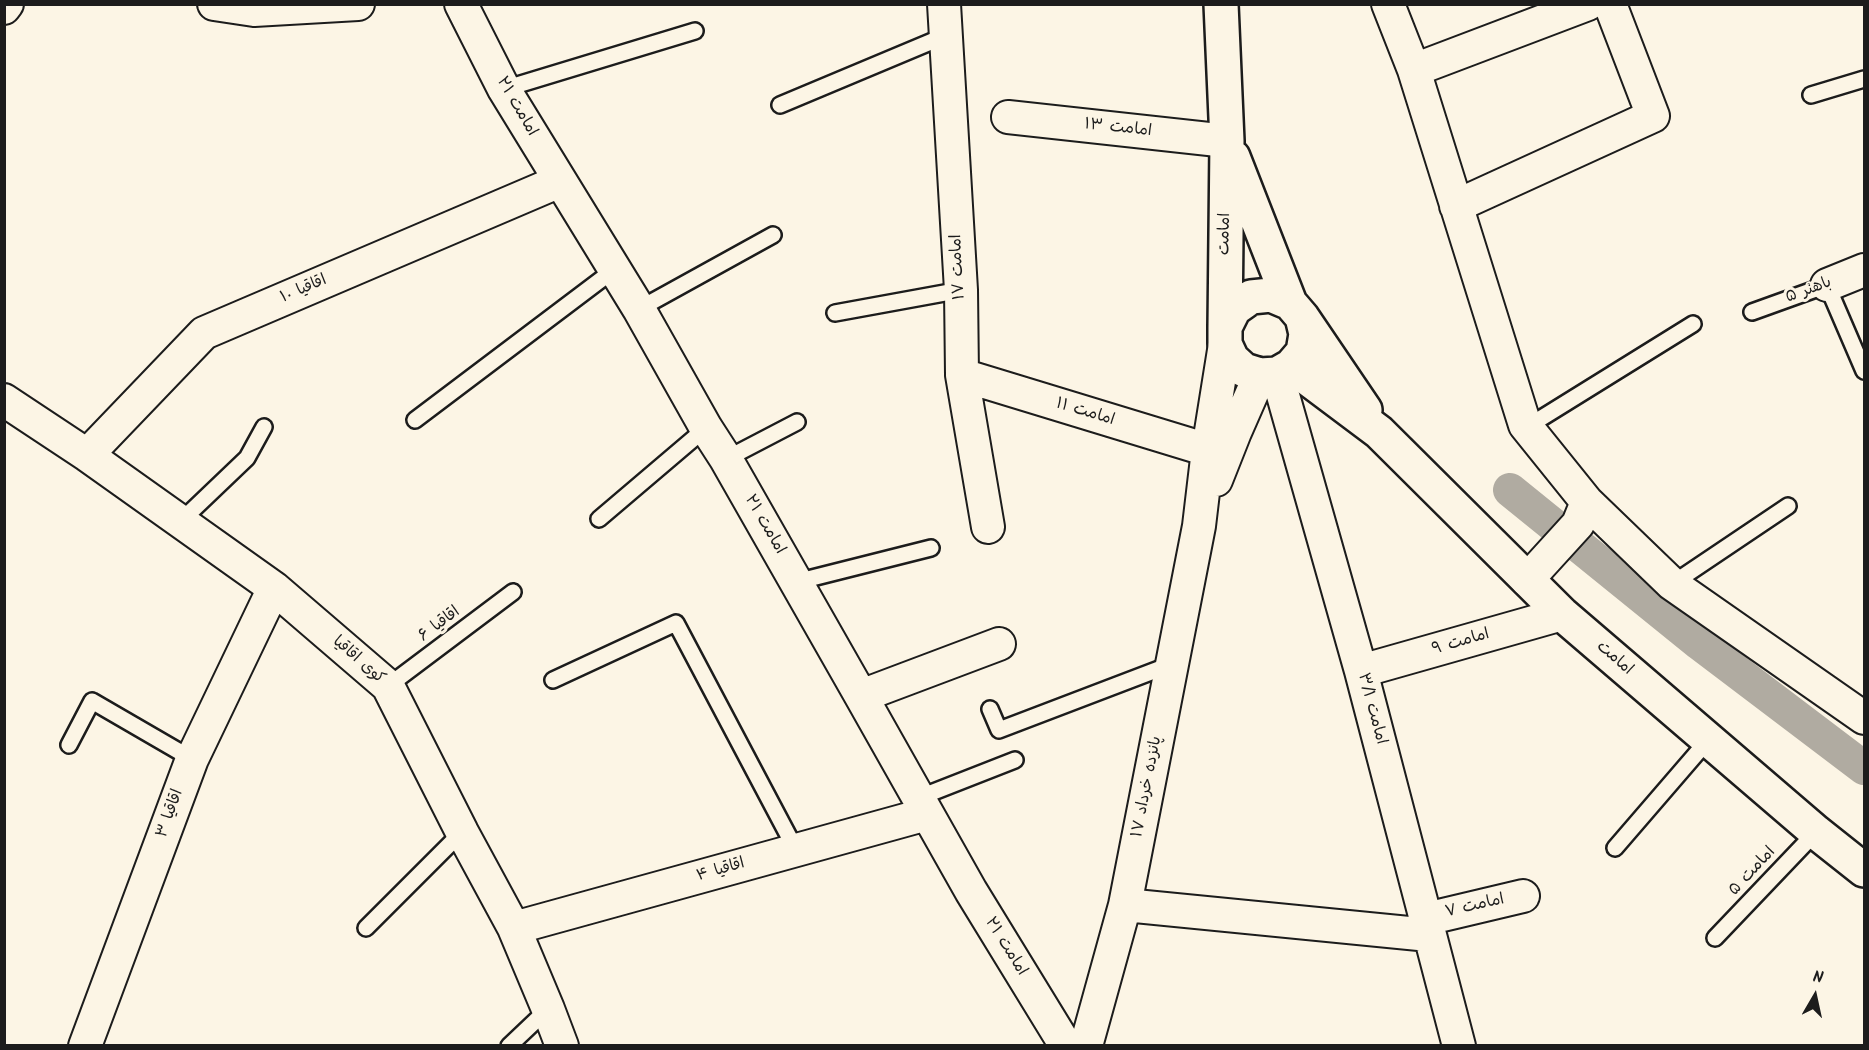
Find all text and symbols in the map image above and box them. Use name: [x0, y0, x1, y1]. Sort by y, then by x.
street label: امامت ۲۱: [491, 74, 541, 140]
street label: امامت ۱۳: [1083, 116, 1153, 142]
street label: امامت: [1216, 213, 1236, 255]
street label: امامت ۱۷: [948, 234, 970, 300]
street label: اقاقیا ۱۰: [278, 272, 330, 308]
street label: باهنر ۵: [1783, 274, 1835, 308]
street label: امامت ۱۱: [1053, 395, 1117, 431]
street label: امامت ۲۱: [739, 492, 789, 558]
street label: اقاقیا ۶: [415, 603, 465, 647]
street label: امامت ۹: [1430, 626, 1492, 660]
street label: کوی اقاقیا: [328, 633, 388, 689]
street label: امامت: [1592, 638, 1636, 680]
street label: امامت ۳/۱: [1352, 671, 1390, 747]
street label: پانزده خرداد ۱۷: [1129, 735, 1167, 839]
street label: اقاقیا ۳: [153, 787, 189, 841]
street label: امامت ۵: [1726, 844, 1780, 900]
street label: اقاقیا ۴: [695, 855, 747, 887]
street label: امامت ۷: [1444, 891, 1506, 923]
street label: امامت ۲۱: [980, 914, 1030, 980]
text: N: [1811, 965, 1825, 991]
north arrow: [1785, 966, 1845, 1026]

